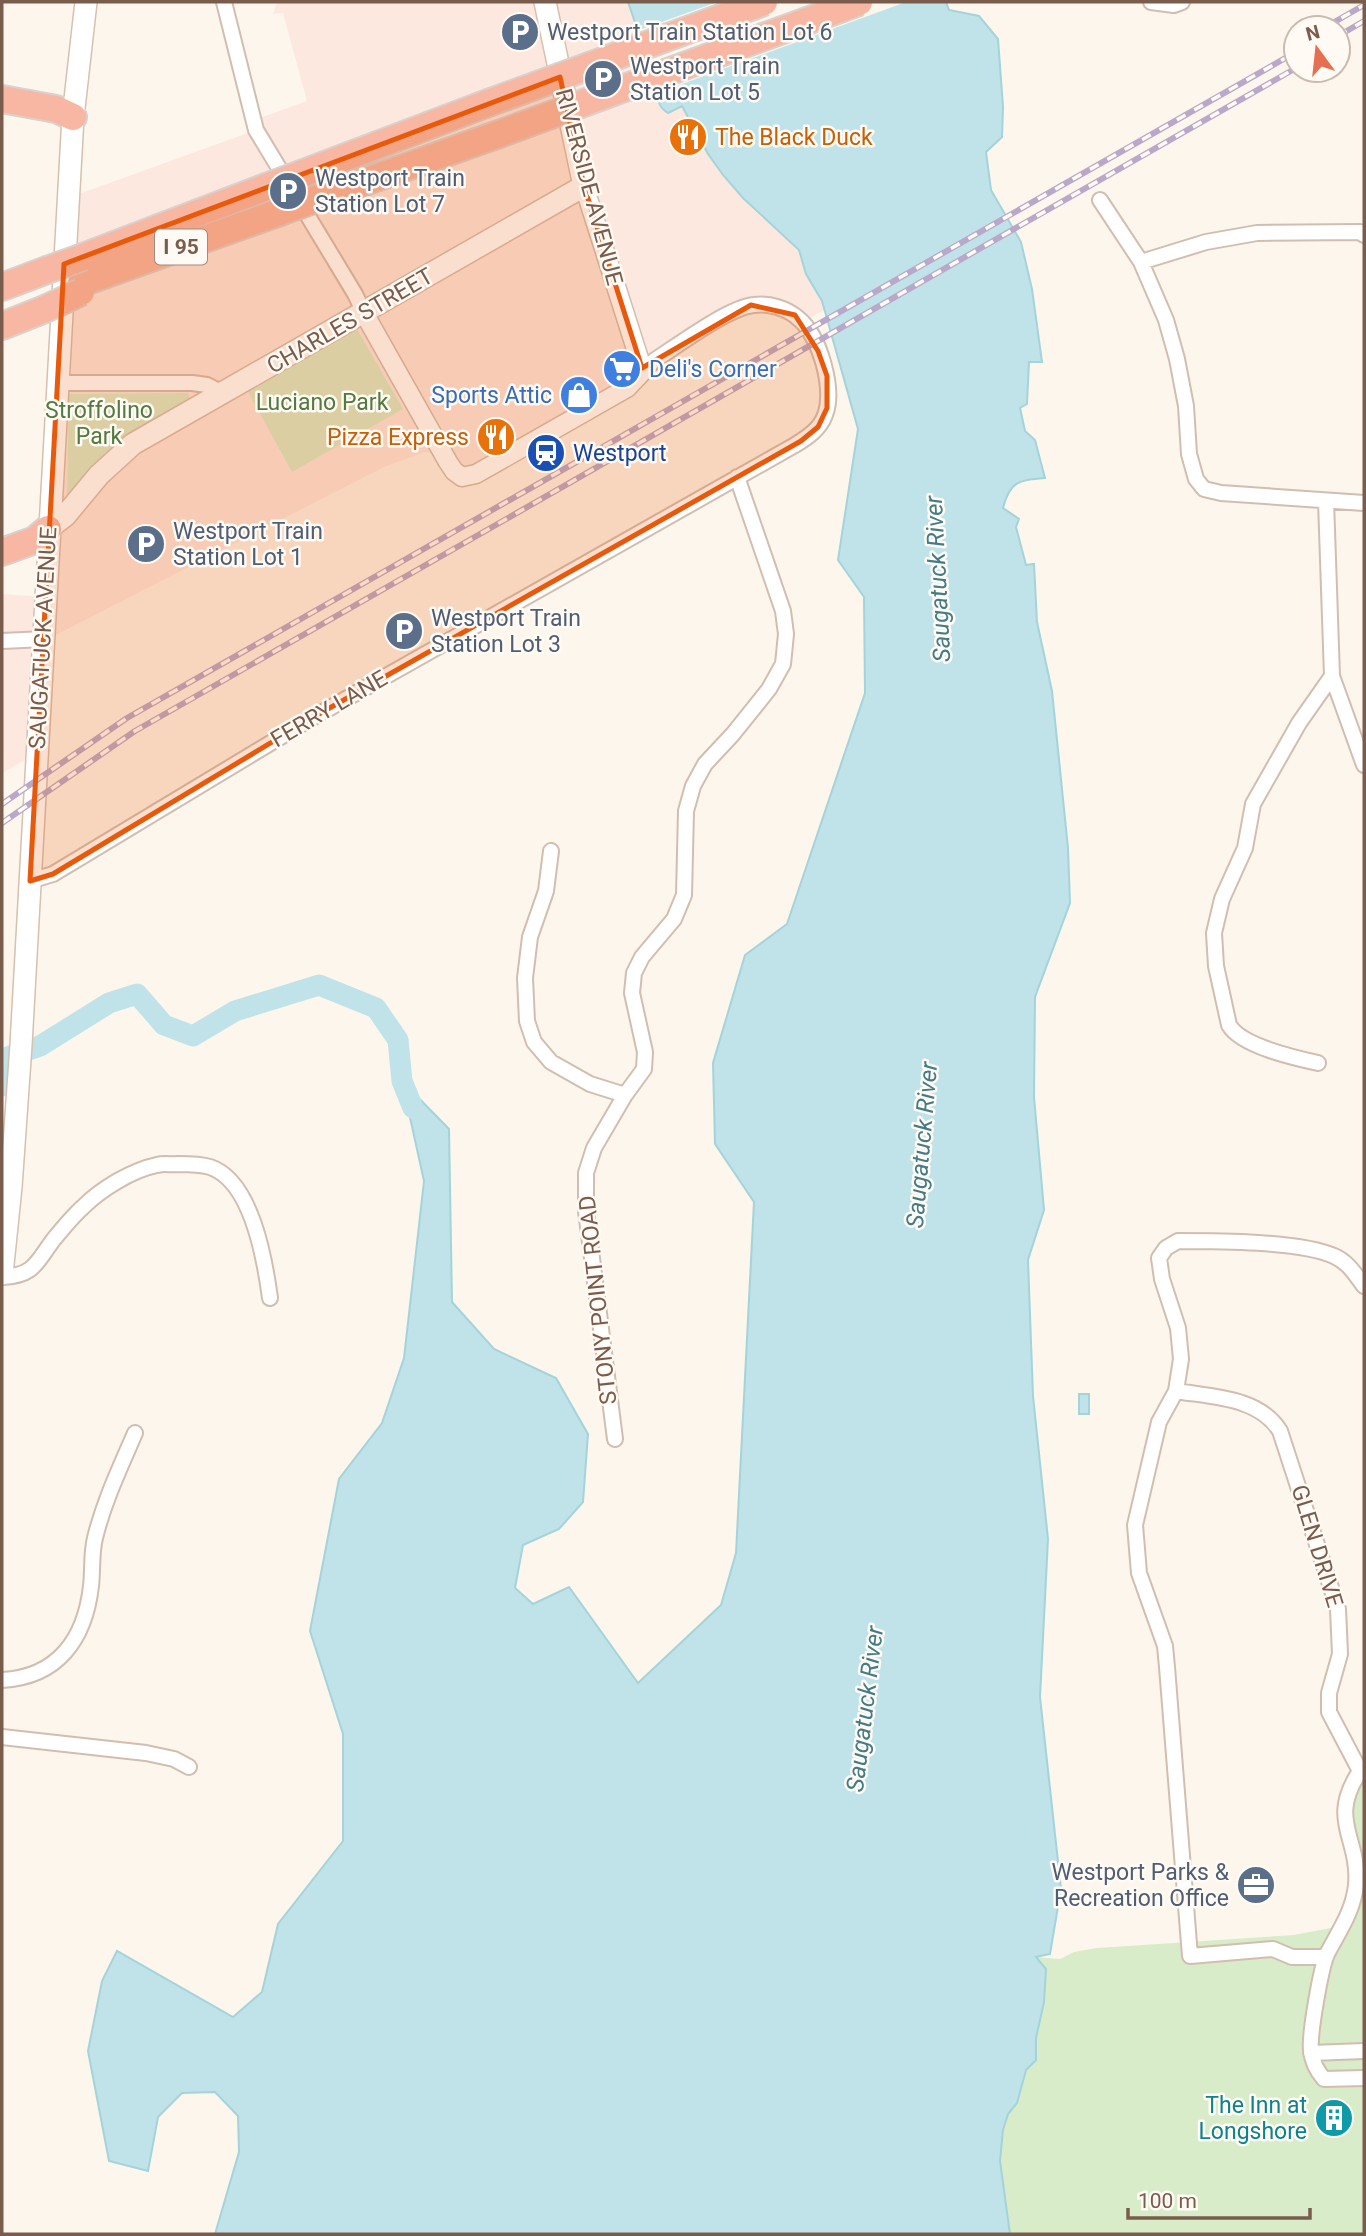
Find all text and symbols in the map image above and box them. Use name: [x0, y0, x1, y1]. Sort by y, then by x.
parking icon: Westport Train Station Lot 6: [499, 11, 541, 53]
north arrow: [1282, 14, 1352, 84]
place label: Westport Train Station Lot 6: [547, 19, 833, 46]
text: N: [1303, 20, 1322, 46]
place label: Westport Train Station Lot 5: [630, 53, 780, 106]
parking icon: Westport Train Station Lot 5: [582, 58, 624, 100]
street label: RIVERSIDE AVENUE: [550, 86, 628, 288]
restaurant icon: The Black Duck: [667, 116, 709, 158]
place label: The Black Duck: [715, 124, 873, 151]
place label: Westport Train Station Lot 7: [315, 165, 465, 218]
parking icon: Westport Train Station Lot 7: [267, 170, 309, 212]
road number: I 95: [155, 230, 207, 264]
street label: CHARLES STREET: [262, 262, 438, 379]
supermarket icon: Deli's Corner: [601, 348, 643, 390]
place label: Deli's Corner: [649, 356, 777, 383]
shop icon: Sports Attic: [558, 374, 600, 416]
place label: Sports Attic: [431, 382, 552, 409]
park label: Luciano Park: [256, 389, 389, 416]
park label: Stroffolino Park: [45, 397, 153, 450]
restaurant icon: Pizza Express: [475, 416, 517, 458]
place label: Pizza Express: [327, 424, 469, 451]
station icon: Westport: [525, 432, 567, 474]
place label: Westport: [573, 440, 667, 467]
water label: Saugatuck River: [920, 494, 956, 663]
place label: Westport Train Station Lot 1: [173, 518, 323, 571]
parking icon: Westport Train Station Lot 1: [125, 523, 167, 565]
street label: SAUGATUCK AVENUE: [24, 526, 62, 750]
place label: Westport Train Station Lot 3: [431, 605, 581, 658]
parking icon: Westport Train Station Lot 3: [383, 610, 425, 652]
street label: FERRY LANE: [266, 665, 392, 753]
water label: Saugatuck River: [901, 1060, 943, 1229]
street label: STONY POINT ROAD: [574, 1194, 622, 1406]
street label: GLEN DRIVE: [1286, 1482, 1348, 1610]
water label: Saugatuck River: [841, 1623, 889, 1793]
place label: Westport Parks & Recreation Office: [1052, 1859, 1230, 1912]
office icon: Westport Parks & Recreation Office: [1235, 1864, 1277, 1906]
place label: The Inn at Longshore: [1198, 2092, 1307, 2145]
building icon: The Inn at Longshore: [1313, 2097, 1355, 2139]
scale bar: [1128, 2176, 1310, 2220]
text: 100 m: [1138, 2189, 1197, 2213]

